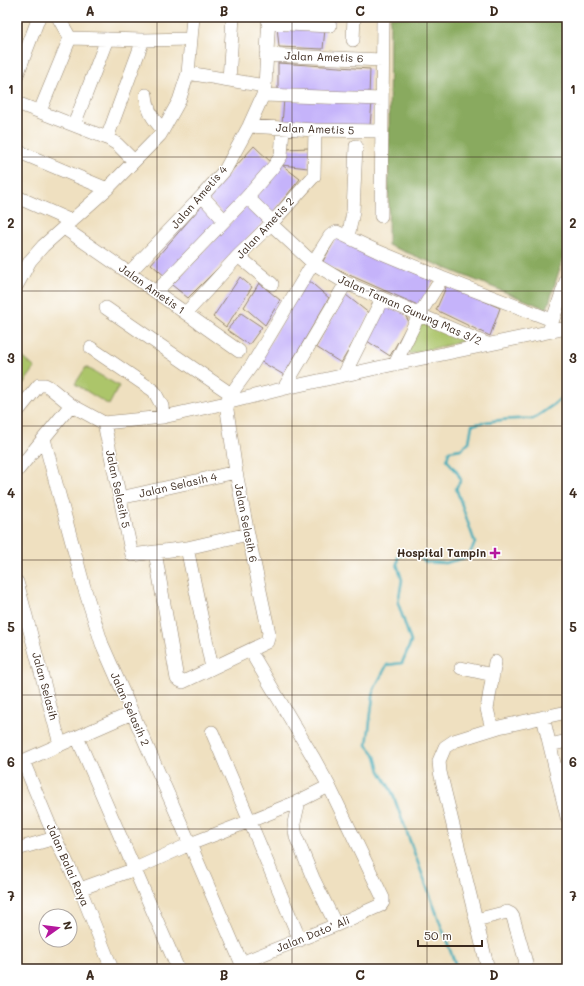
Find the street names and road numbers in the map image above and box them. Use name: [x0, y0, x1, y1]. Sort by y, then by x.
street label: Jalan Ametis 6: [284, 48, 364, 65]
street label: Jalan Ametis 5: [275, 120, 355, 137]
street label: Jalan Ametis 4: [167, 162, 230, 231]
street label: Jalan Ametis 2: [232, 194, 297, 261]
street label: Jalan Ametis 1: [116, 260, 188, 317]
street label: Jalan Taman Gunung Mas 3/2: [336, 271, 484, 348]
street label: Jalan Selasih 5: [103, 448, 134, 529]
street label: Jalan Selasih 4: [137, 468, 219, 501]
street label: Jalan Selasih 6: [232, 482, 261, 564]
street label: Jalan Selasih: [29, 650, 62, 721]
street label: Jalan Selasih 2: [107, 670, 153, 748]
street label: Jalan Balai Raya: [44, 821, 93, 909]
street label: Jalan Dato’ Ali: [274, 912, 352, 955]

